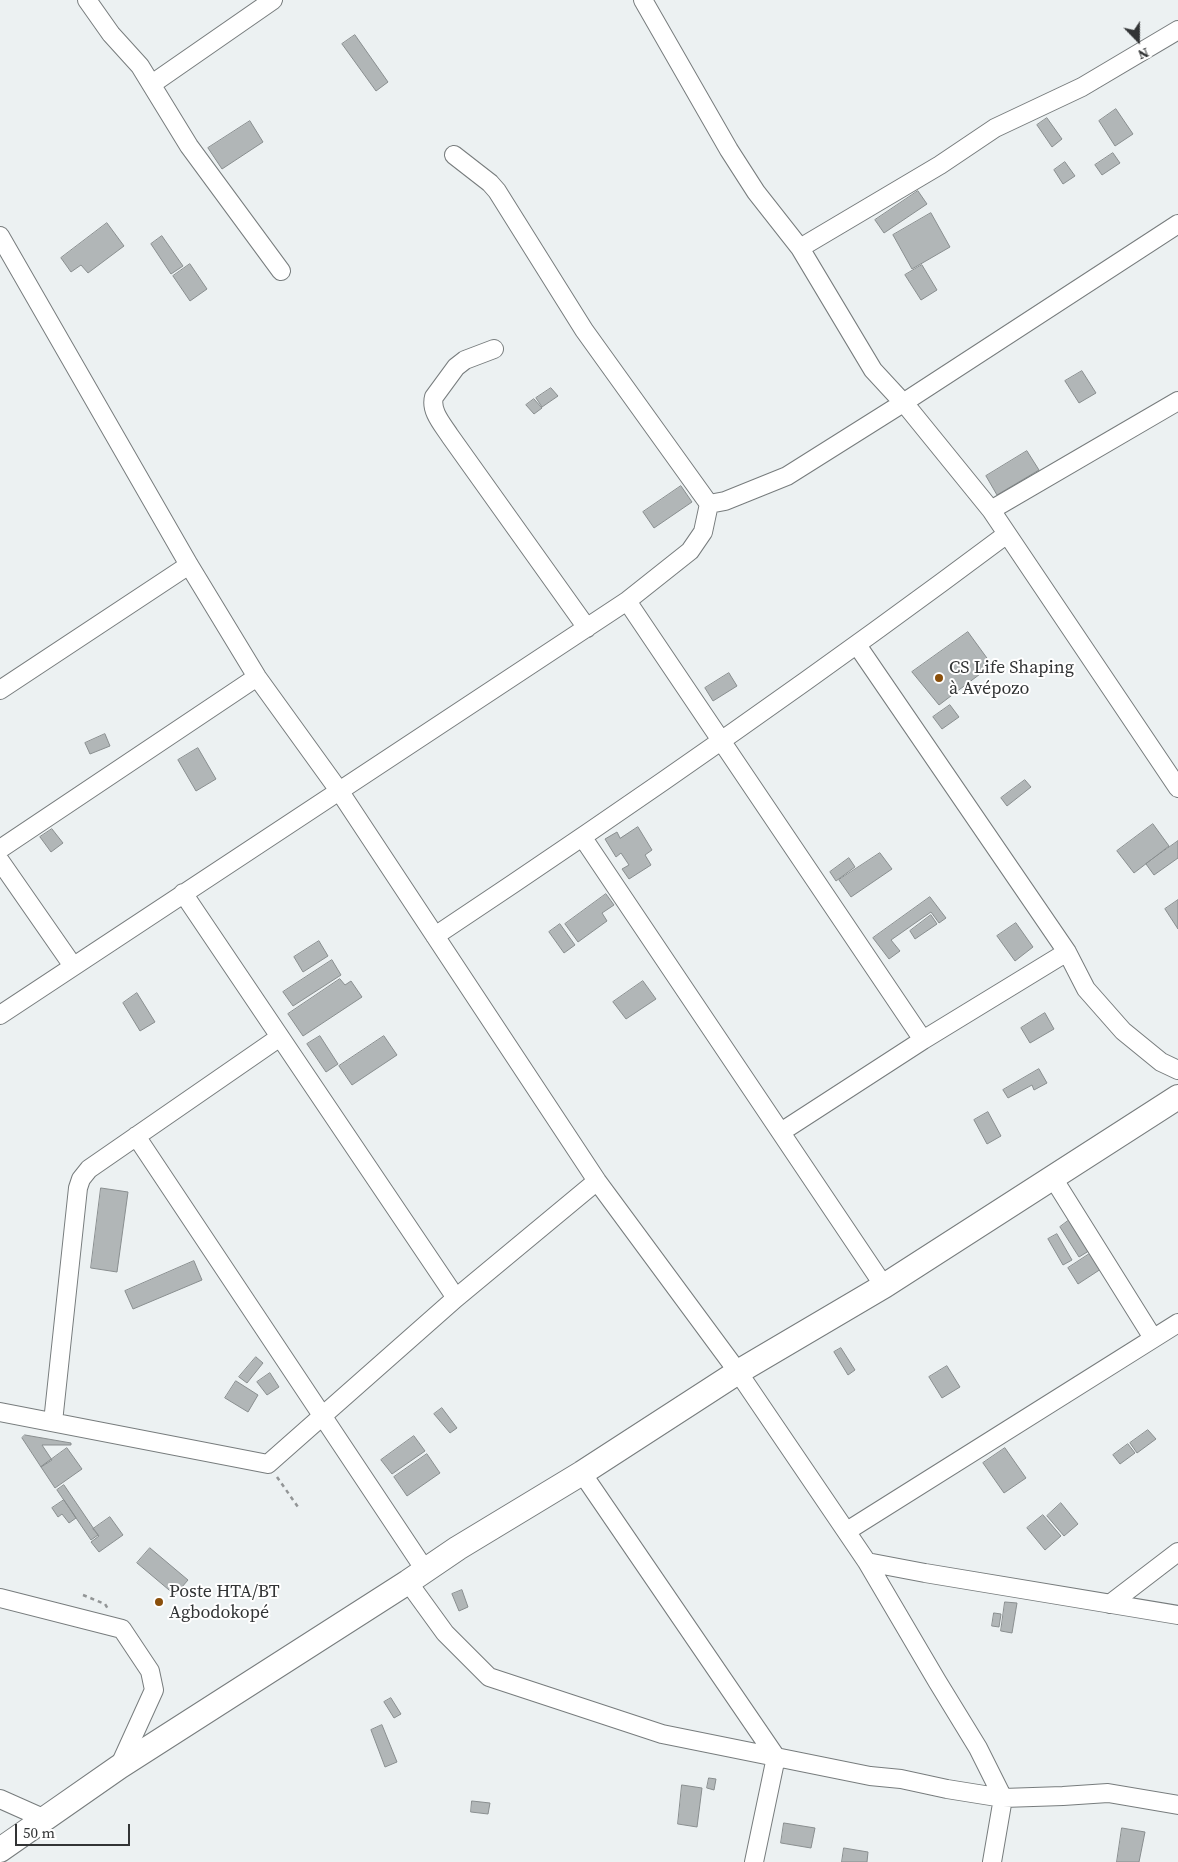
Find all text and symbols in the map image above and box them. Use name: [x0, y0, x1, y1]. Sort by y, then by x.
north arrow: [1113, 15, 1163, 65]
text: N: [1135, 43, 1152, 65]
place label: CS Life Shaping à Avépozo: [949, 657, 1074, 700]
marker: CS Life Shaping à Avépozo: [933, 672, 945, 684]
place label: Poste HTA/BT Agbodokopé: [169, 1581, 280, 1624]
marker: Poste HTA/BT Agbodokopé: [153, 1596, 165, 1608]
scale bar: [18, 1814, 132, 1846]
text: 50 m: [23, 1822, 55, 1843]

